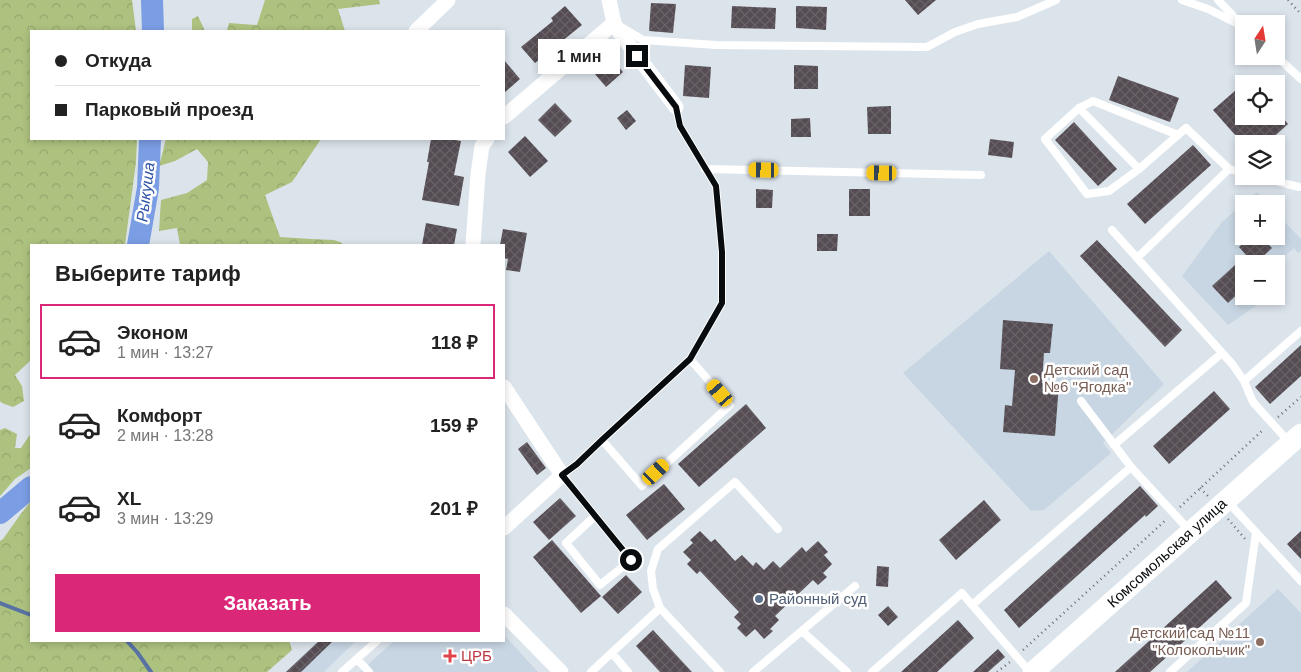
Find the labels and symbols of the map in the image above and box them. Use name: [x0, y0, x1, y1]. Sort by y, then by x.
north arrow: [1235, 15, 1285, 65]
callout: 1 мин: [537, 38, 620, 74]
route end: [626, 45, 648, 67]
water label: Рыкуша: [133, 161, 158, 223]
car: [748, 162, 779, 178]
car: [866, 165, 897, 181]
place label: Детский сад №6 "Ягодка": [1044, 361, 1131, 395]
marker: Детский сад №6 "Ягодка": [1028, 373, 1040, 385]
car: [704, 377, 735, 409]
car: [639, 456, 672, 488]
street label: Комсомольская улица: [1104, 494, 1230, 611]
route start: [620, 549, 642, 571]
place label: Районный суд: [769, 590, 867, 607]
marker: Районный суд: [753, 593, 765, 605]
place label: Детский сад №11 "Колокольчик": [1130, 624, 1250, 658]
marker: Детский сад №11 "Колокольчик": [1254, 636, 1266, 648]
place label: ЦРБ: [461, 647, 492, 664]
marker: ЦРБ: [443, 649, 457, 663]

